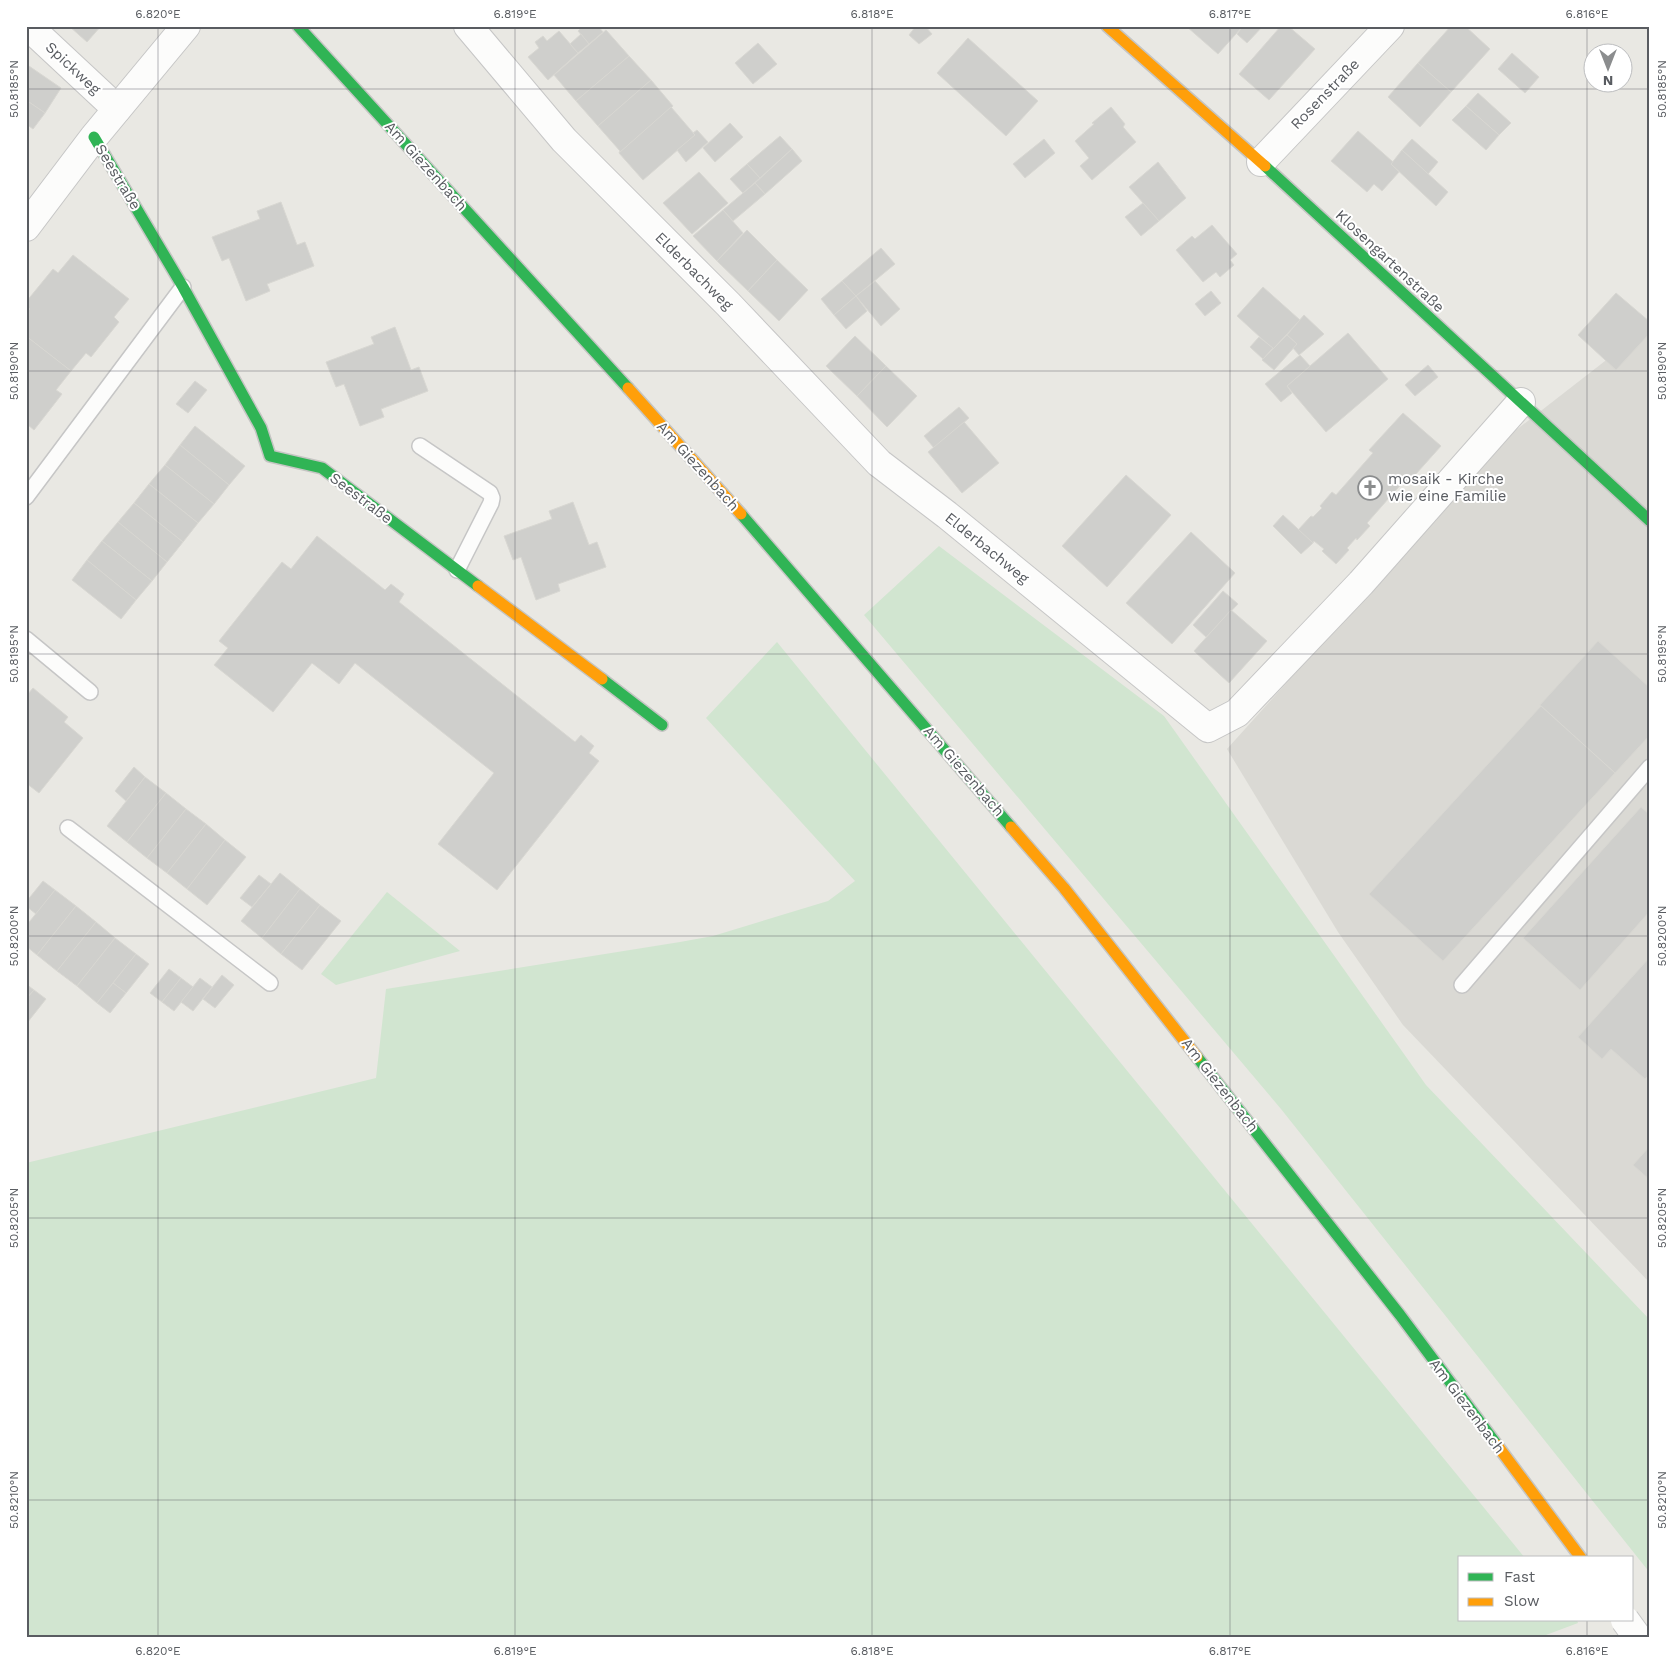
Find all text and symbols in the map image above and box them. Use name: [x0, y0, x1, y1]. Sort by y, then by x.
text: 6.820°E: [135, 7, 181, 21]
text: 6.819°E: [493, 7, 537, 21]
text: 6.818°E: [850, 7, 894, 21]
text: 6.817°E: [1209, 7, 1252, 21]
text: 6.816°E: [1565, 7, 1609, 21]
street label: Spickweg: [42, 38, 104, 98]
north arrow: [1584, 42, 1634, 92]
street label: Rosenstraße: [1287, 55, 1363, 133]
text: 50.8185°N: [7, 60, 21, 118]
text: 50.8185°N: [1655, 60, 1669, 118]
text: N: [1603, 73, 1613, 89]
street label: Am Giezenbach: [381, 118, 471, 214]
street label: Seestraße: [91, 141, 145, 213]
street label: Klosengartenstraße: [1332, 206, 1448, 316]
street label: Elderbachweg: [651, 228, 737, 314]
text: 50.8190°N: [7, 342, 21, 400]
text: 50.8190°N: [1655, 342, 1669, 400]
street label: Am Giezenbach: [653, 418, 743, 514]
street label: Seestraße: [326, 469, 396, 527]
place label: mosaik - Kirche wie eine Familie: [1388, 470, 1506, 505]
church icon: mosaik - Kirche wie eine Familie: [1357, 475, 1383, 501]
street label: Elderbachweg: [941, 509, 1033, 587]
text: 50.8195°N: [7, 625, 21, 683]
text: 50.8195°N: [1655, 625, 1669, 683]
street label: Am Giezenbach: [920, 722, 1008, 820]
text: 50.8200°N: [7, 906, 21, 967]
text: 50.8200°N: [1655, 906, 1669, 967]
street label: Am Giezenbach: [1178, 1034, 1262, 1136]
text: 50.8205°N: [7, 1188, 21, 1248]
text: 50.8205°N: [1655, 1188, 1669, 1248]
street label: Am Giezenbach: [1425, 1355, 1509, 1457]
text: 50.8210°N: [7, 1471, 21, 1529]
text: 50.8210°N: [1655, 1471, 1669, 1529]
legend: [1458, 1556, 1634, 1622]
text: Fast: [1504, 1568, 1536, 1586]
text: Slow: [1504, 1592, 1540, 1610]
text: 6.820°E: [135, 1644, 181, 1658]
text: 6.819°E: [493, 1644, 537, 1658]
text: 6.818°E: [850, 1644, 894, 1658]
text: 6.817°E: [1209, 1644, 1252, 1658]
text: 6.816°E: [1565, 1644, 1609, 1658]

